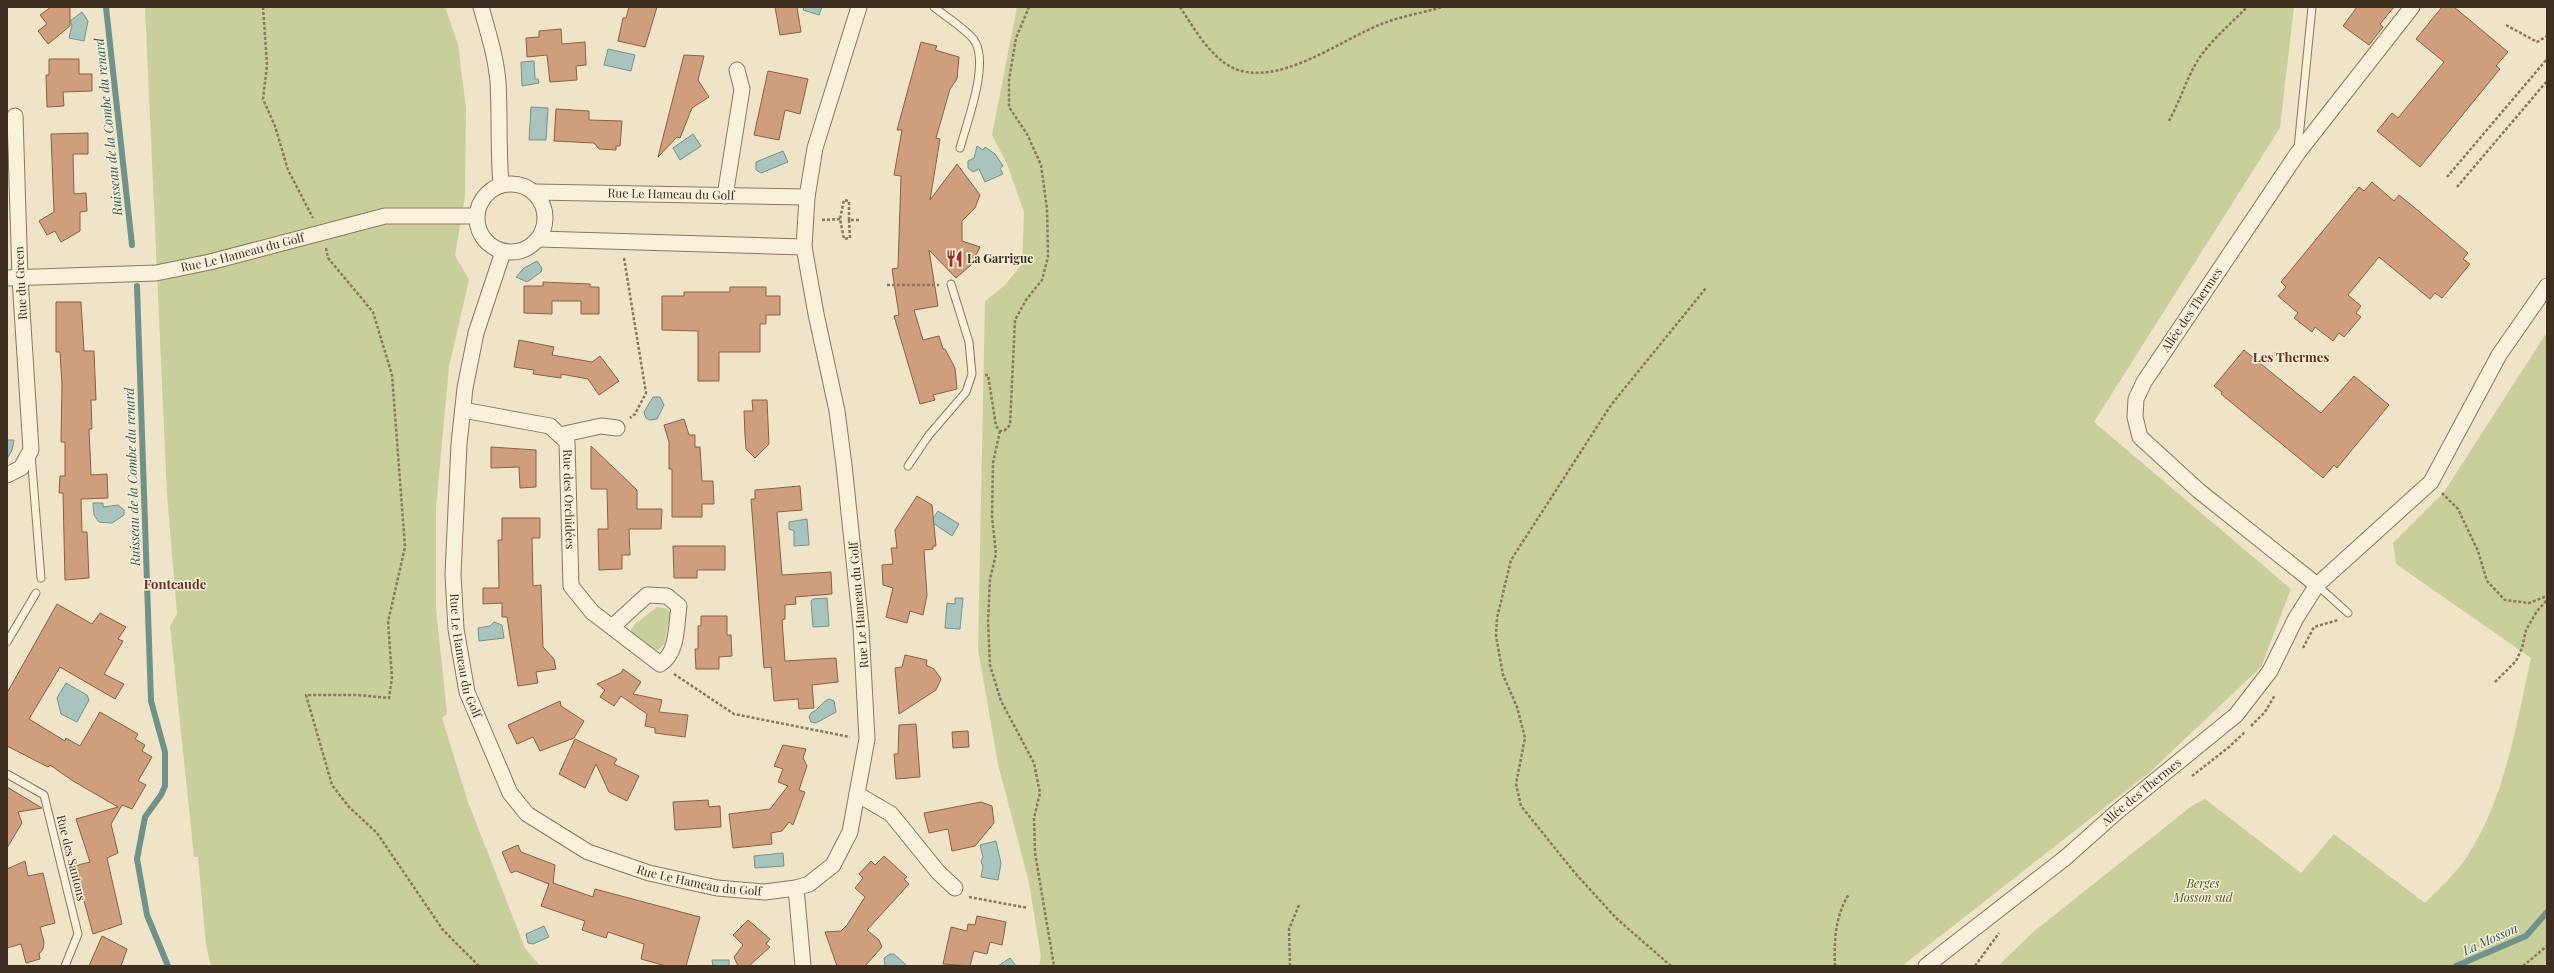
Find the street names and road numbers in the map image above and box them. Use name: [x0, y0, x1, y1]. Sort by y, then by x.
street label: Rue Le Hameau du Golf: [607, 184, 736, 203]
street label: Rue Le Hameau du Golf: [179, 228, 307, 275]
street label: Rue du Green: [10, 246, 30, 320]
street label: Allée des Thermes: [2156, 264, 2225, 356]
street label: Rue des Orchidées: [560, 449, 579, 549]
street label: Rue Le Hameau du Golf: [844, 540, 872, 669]
street label: Rue Le Hameau du Golf: [447, 593, 486, 721]
street label: Allée des Thermes: [2097, 754, 2184, 830]
street label: Rue des Santons: [54, 813, 90, 902]
street label: Rue Le Hameau du Golf: [635, 860, 763, 899]

